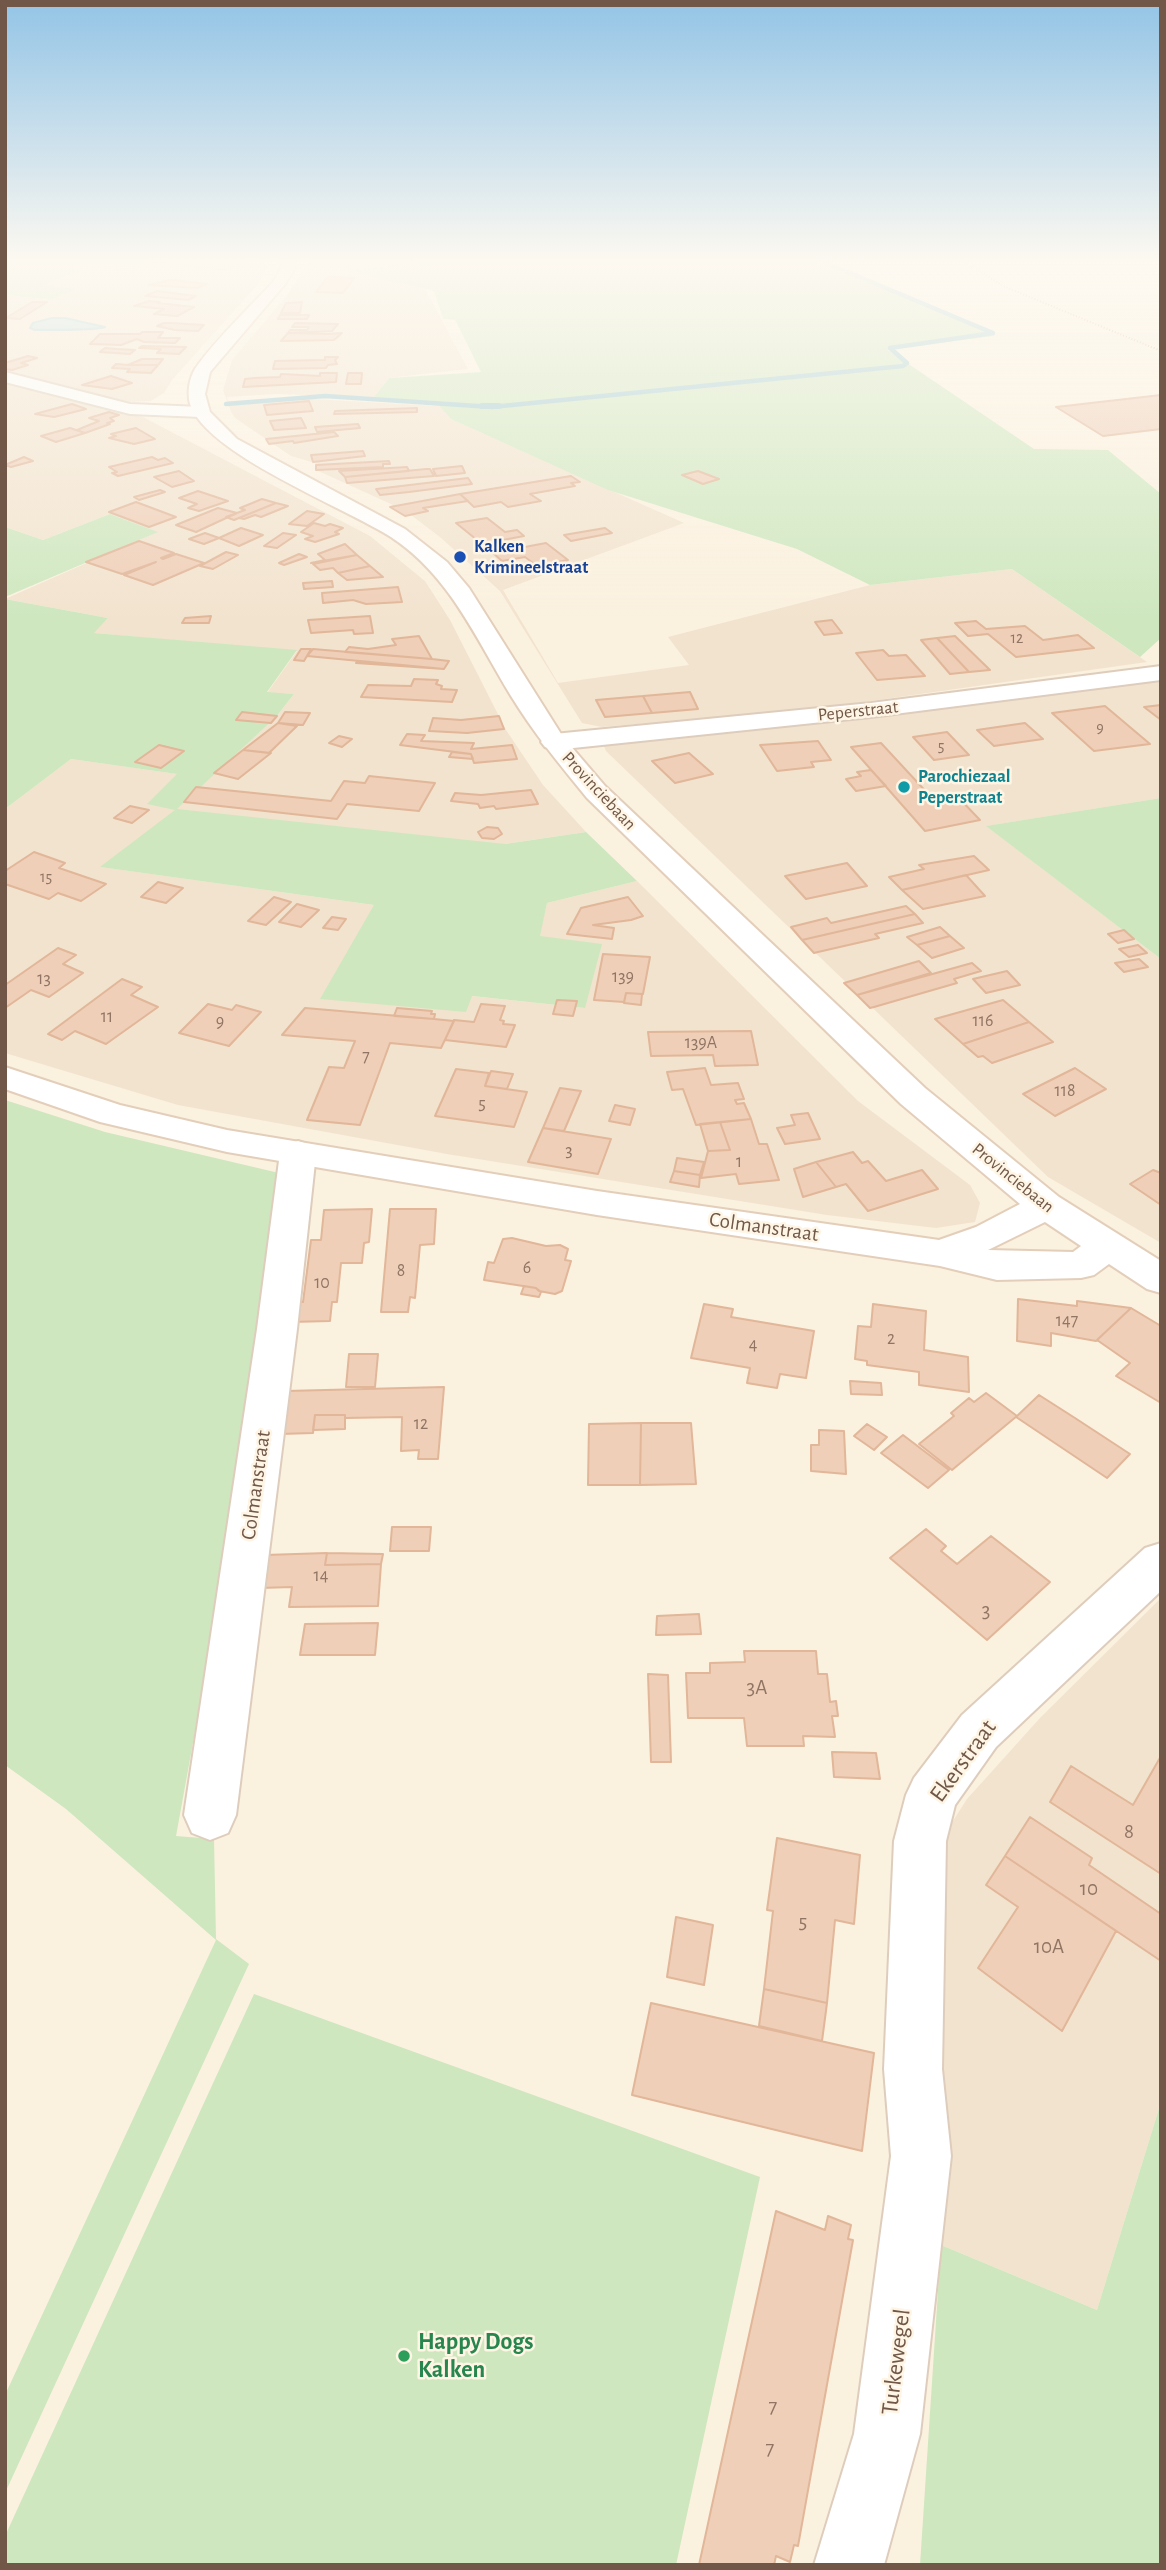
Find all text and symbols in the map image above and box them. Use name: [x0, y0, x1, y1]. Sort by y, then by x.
place label: Kalken Krimineelstraat: [474, 536, 588, 578]
marker: Kalken Krimineelstraat: [452, 549, 468, 565]
house number: 12: [1011, 628, 1023, 648]
street label: Peperstraat: [817, 696, 899, 726]
house number: 9: [1096, 718, 1104, 738]
house number: 5: [938, 736, 944, 756]
street label: Provinciebaan: [557, 747, 641, 835]
place label: Parochiezaal Peperstraat: [918, 766, 1011, 808]
marker: Parochiezaal Peperstraat: [896, 779, 912, 795]
house number: 15: [40, 867, 52, 887]
house number: 139: [612, 966, 634, 988]
house number: 13: [37, 968, 51, 990]
house number: 11: [101, 1006, 113, 1028]
house number: 116: [973, 1010, 993, 1032]
house number: 9: [216, 1011, 224, 1033]
house number: 139A: [685, 1032, 717, 1054]
house number: 7: [362, 1046, 370, 1068]
house number: 118: [1055, 1080, 1075, 1102]
house number: 5: [478, 1093, 486, 1115]
street label: Provinciebaan: [968, 1138, 1058, 1218]
house number: 3: [565, 1140, 573, 1162]
house number: 1: [736, 1151, 742, 1173]
street label: Colmanstraat: [708, 1207, 820, 1247]
house number: 6: [523, 1257, 531, 1279]
house number: 8: [397, 1260, 405, 1282]
house number: 10: [314, 1272, 330, 1294]
house number: 147: [1056, 1310, 1078, 1332]
house number: 2: [887, 1328, 895, 1350]
house number: 4: [749, 1334, 757, 1356]
house number: 12: [414, 1413, 428, 1435]
street label: Colmanstraat: [236, 1429, 276, 1541]
house number: 14: [314, 1565, 328, 1587]
house number: 3: [982, 1598, 990, 1624]
house number: 3A: [747, 1675, 767, 1701]
street label: Ekerstraat: [923, 1714, 1003, 1808]
house number: 8: [1124, 1819, 1134, 1845]
house number: 10: [1080, 1876, 1098, 1902]
house number: 5: [799, 1909, 807, 1935]
house number: 10A: [1034, 1934, 1064, 1960]
street label: Turkewegel: [875, 2307, 917, 2417]
place label: Happy Dogs Kalken: [418, 2328, 533, 2384]
marker: Happy Dogs Kalken: [396, 2348, 412, 2364]
house number: 7: [769, 2394, 777, 2420]
house number: 7: [766, 2436, 774, 2462]

